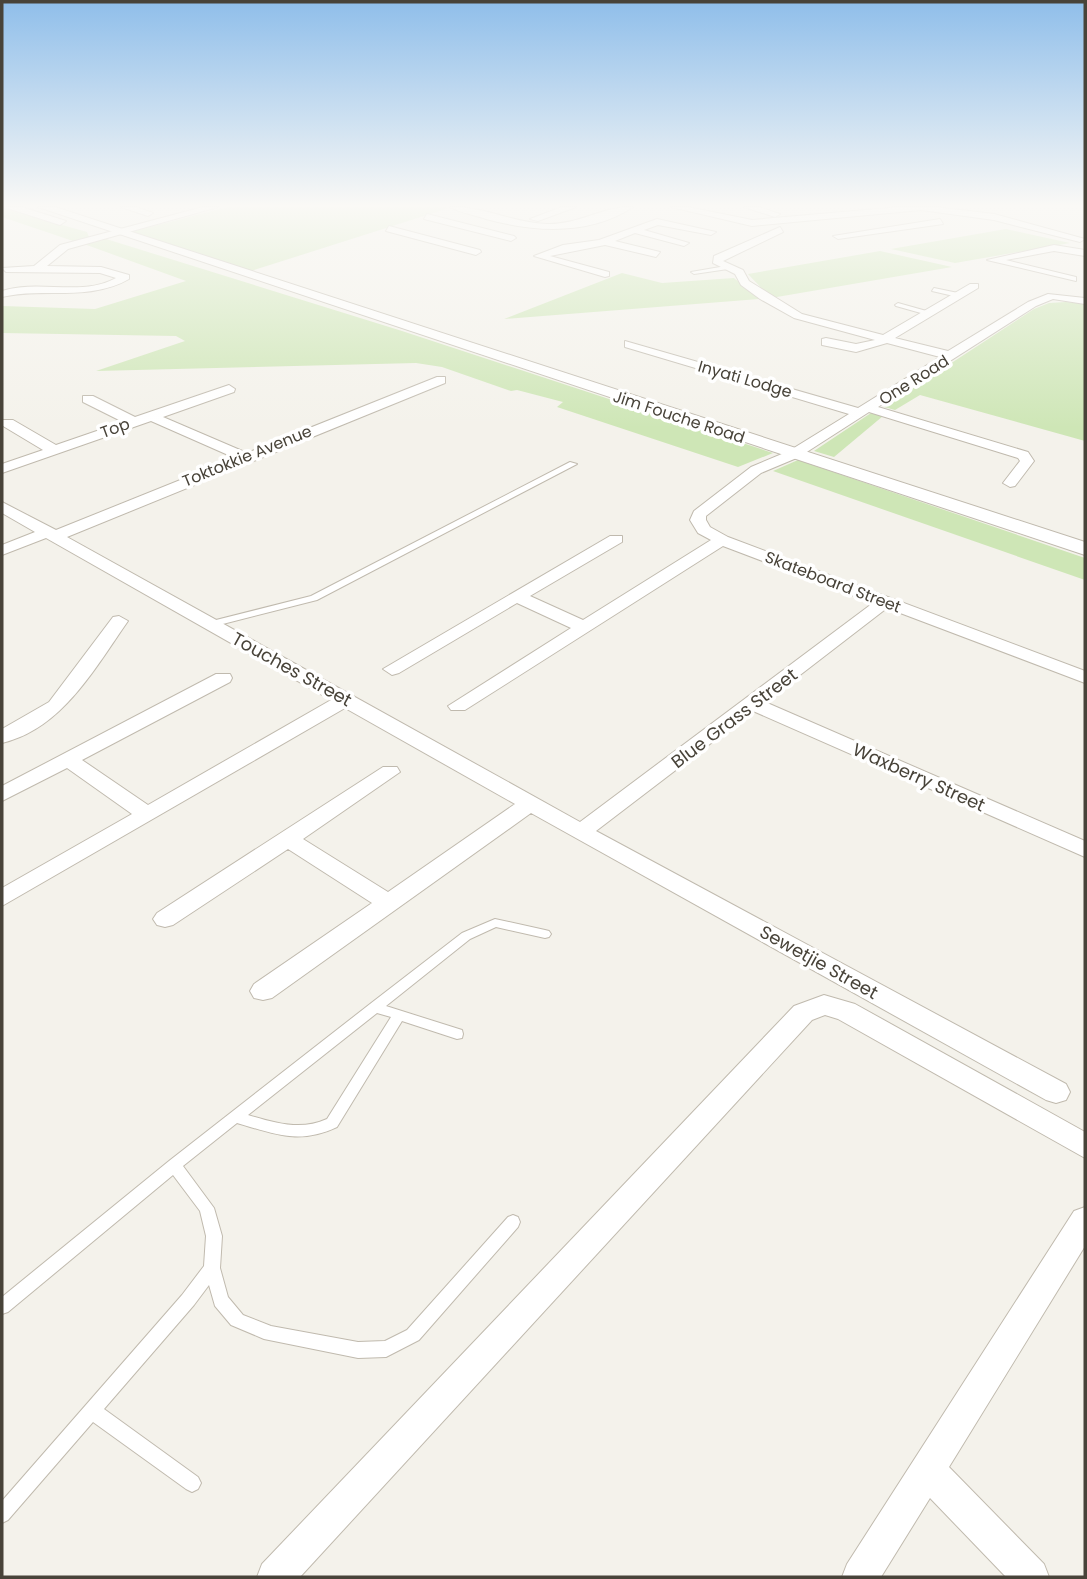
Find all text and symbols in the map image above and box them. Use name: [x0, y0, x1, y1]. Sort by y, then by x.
street label: One Road: [875, 349, 953, 411]
street label: Inyati Lodge: [695, 355, 795, 403]
street label: Jim Fouche Road: [610, 385, 748, 449]
street label: Top: [97, 412, 133, 444]
street label: Toktokkie Avenue: [179, 419, 315, 492]
street label: Skateboard Street: [762, 545, 904, 619]
street label: Touches Street: [228, 626, 356, 712]
street label: Blue Grass Street: [666, 662, 802, 774]
street label: Waxberry Street: [849, 737, 989, 817]
street label: Sewetjie Street: [755, 919, 883, 1005]

